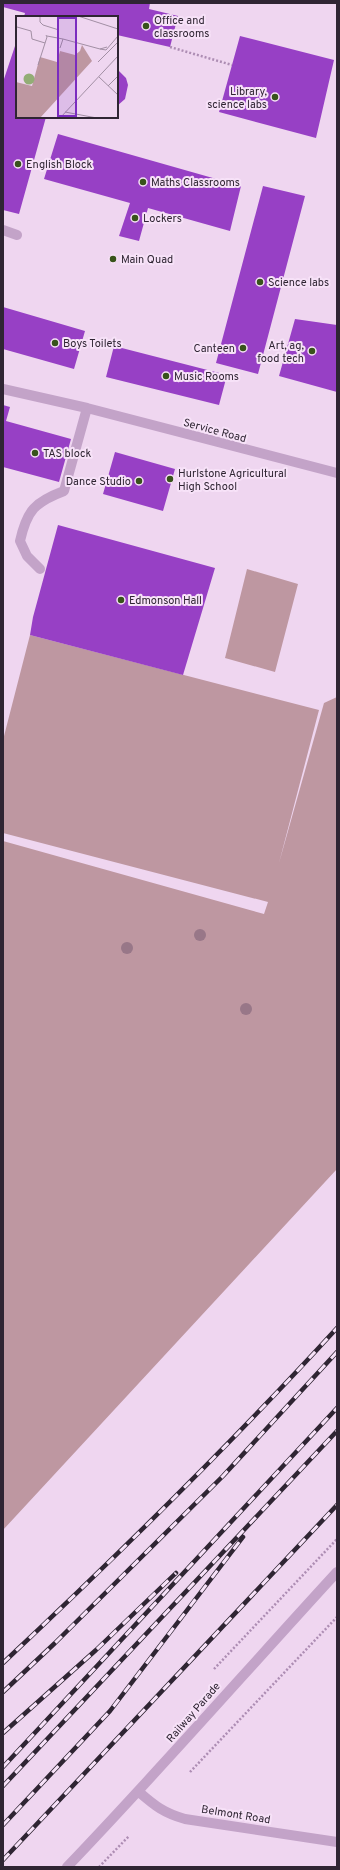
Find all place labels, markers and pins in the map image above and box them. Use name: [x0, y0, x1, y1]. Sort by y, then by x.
place label: Office and classrooms: [154, 14, 209, 41]
marker: Office and classrooms: [141, 21, 151, 31]
place label: Library, science labs: [207, 85, 268, 112]
marker: Library, science labs: [270, 92, 280, 102]
place label: English Block: [26, 158, 93, 172]
marker: English Block: [13, 159, 23, 169]
place label: Maths Classrooms: [151, 176, 240, 190]
marker: Maths Classrooms: [138, 177, 148, 187]
place label: Lockers: [143, 212, 182, 226]
marker: Lockers: [130, 213, 140, 223]
place label: Main Quad: [121, 253, 173, 267]
marker: Main Quad: [108, 254, 118, 264]
place label: Science labs: [268, 276, 329, 290]
marker: Science labs: [255, 277, 265, 287]
place label: Boys Toilets: [63, 337, 122, 351]
marker: Boys Toilets: [50, 338, 60, 348]
place label: Art, ag, food tech: [257, 339, 305, 366]
place label: Canteen: [194, 342, 235, 356]
marker: Canteen: [238, 343, 248, 353]
marker: Art, ag, food tech: [307, 346, 317, 356]
place label: Music Rooms: [174, 370, 239, 384]
marker: Music Rooms: [161, 371, 171, 381]
place label: TAS block: [43, 447, 91, 461]
marker: TAS block: [30, 448, 40, 458]
place label: Hurlstone Agricultural High School: [178, 467, 287, 494]
marker: Hurlstone Agricultural High School: [165, 474, 175, 484]
place label: Dance Studio: [66, 475, 131, 489]
marker: Dance Studio: [134, 476, 144, 486]
place label: Edmonson Hall: [129, 594, 202, 608]
marker: Edmonson Hall: [116, 595, 126, 605]

